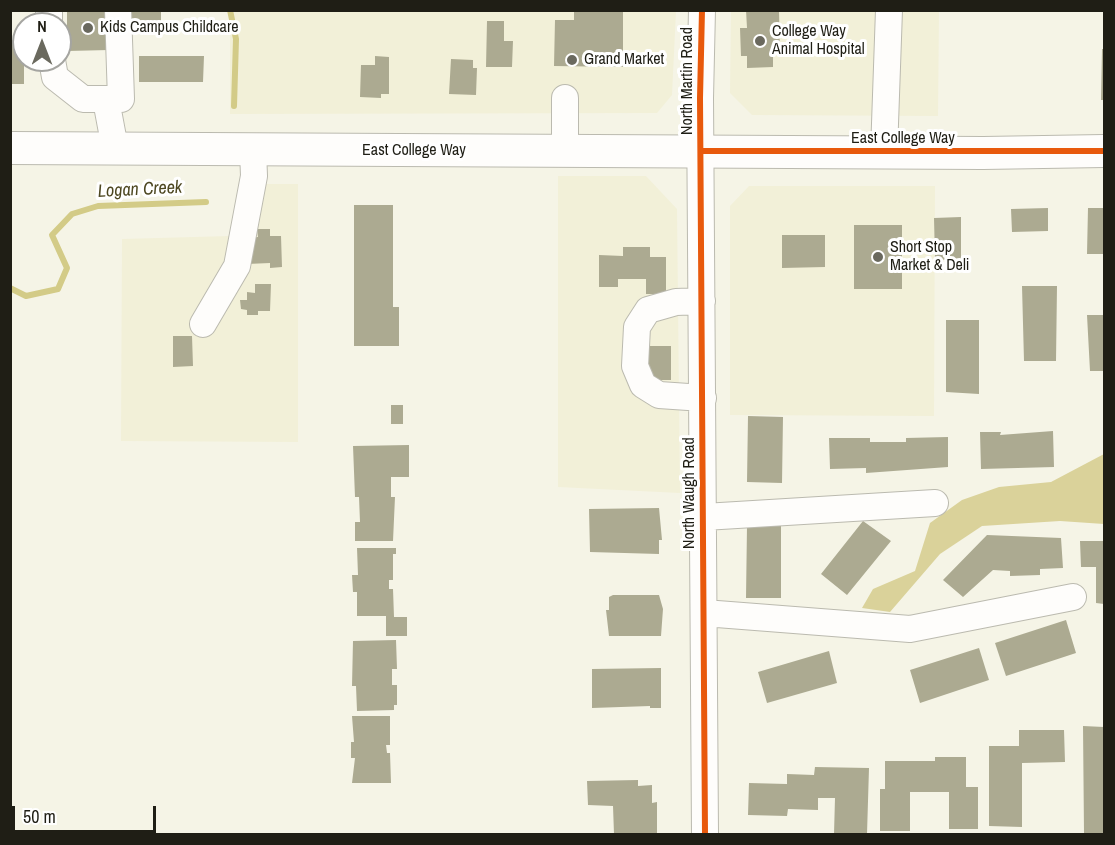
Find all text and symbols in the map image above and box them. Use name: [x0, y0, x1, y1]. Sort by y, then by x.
north arrow: [12, 12, 72, 72]
text: N: [37, 15, 47, 37]
place label: Kids Campus Childcare: [100, 18, 239, 38]
marker: Kids Campus Childcare: [81, 21, 95, 35]
place label: College Way Animal Hospital: [772, 22, 865, 60]
street label: North Martin Road: [678, 27, 698, 135]
marker: College Way Animal Hospital: [753, 34, 767, 48]
place label: Grand Market: [584, 50, 664, 70]
marker: Grand Market: [565, 53, 579, 67]
street label: East College Way: [851, 129, 955, 149]
street label: East College Way: [362, 141, 466, 161]
water label: Logan Creek: [97, 177, 183, 203]
place label: Short Stop Market & Deli: [890, 238, 969, 276]
marker: Short Stop Market & Deli: [871, 250, 885, 264]
street label: North Waugh Road: [680, 437, 700, 549]
scale bar: [15, 794, 159, 832]
text: 50 m: [23, 804, 56, 829]

